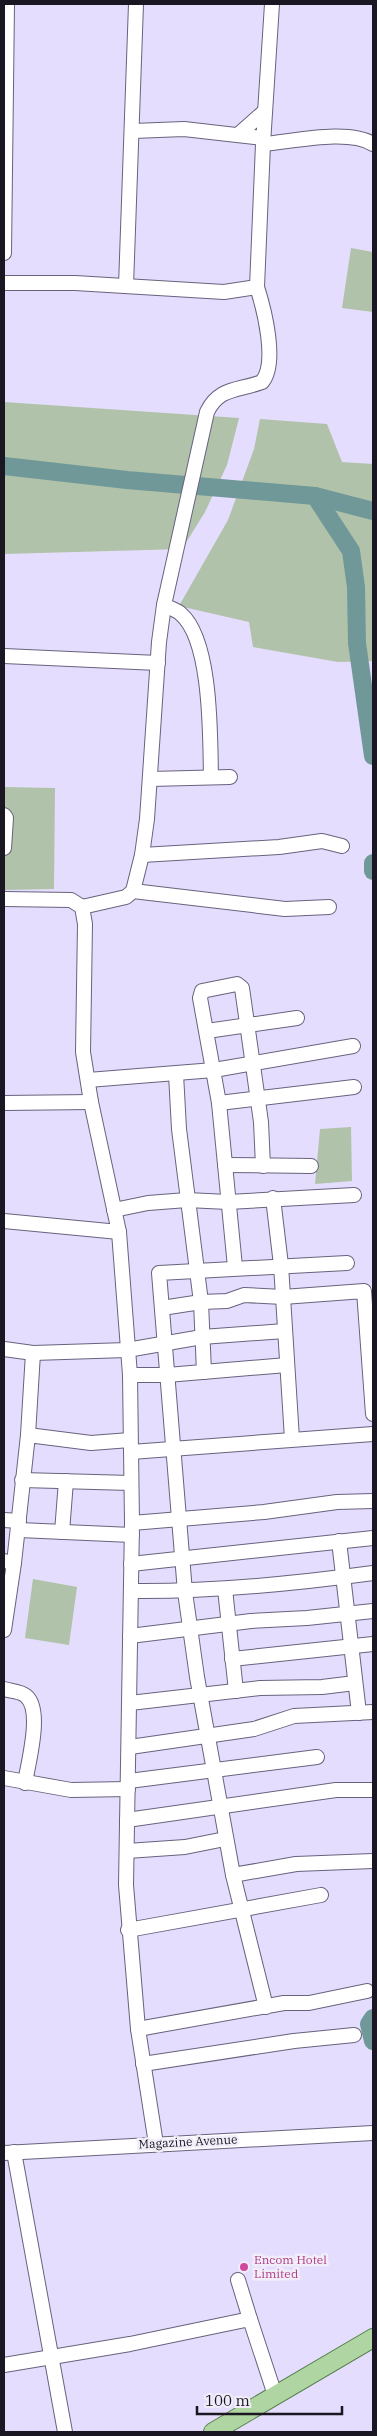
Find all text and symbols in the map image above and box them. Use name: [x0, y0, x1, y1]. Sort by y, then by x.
street label: Magazine Avenue: [138, 2131, 238, 2152]
place label: Encom Hotel Limited: [254, 2252, 327, 2281]
marker: Encom Hotel Limited: [238, 2261, 250, 2273]
scale bar: [197, 2384, 342, 2416]
text: 100 m: [205, 2391, 250, 2410]

